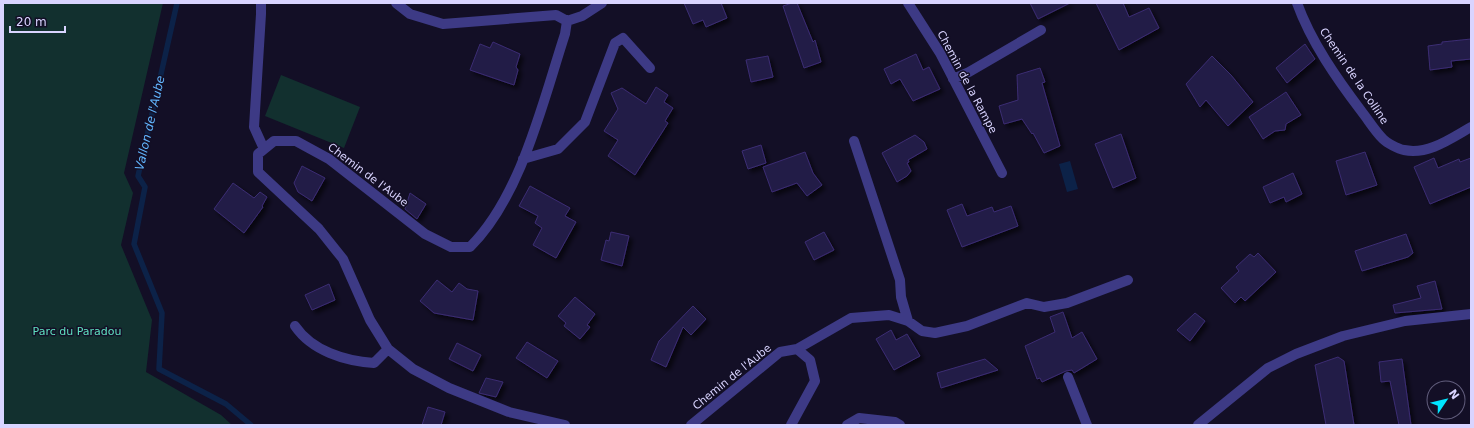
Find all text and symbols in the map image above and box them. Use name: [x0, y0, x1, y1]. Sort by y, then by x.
scale bar: [10, 8, 65, 34]
text: 20 m: [16, 15, 47, 29]
street label: Chemin de la Colline: [1317, 25, 1391, 127]
street label: Chemin de la Rampe: [934, 28, 1000, 136]
water label: Vallon de l'Aube: [132, 74, 168, 172]
street label: Chemin de l'Aube: [325, 141, 411, 210]
park label: Parc du Paradou: [33, 325, 121, 338]
street label: Chemin de l'Aube: [690, 341, 774, 413]
north arrow: [1426, 380, 1466, 420]
text: N: [1446, 387, 1462, 402]

